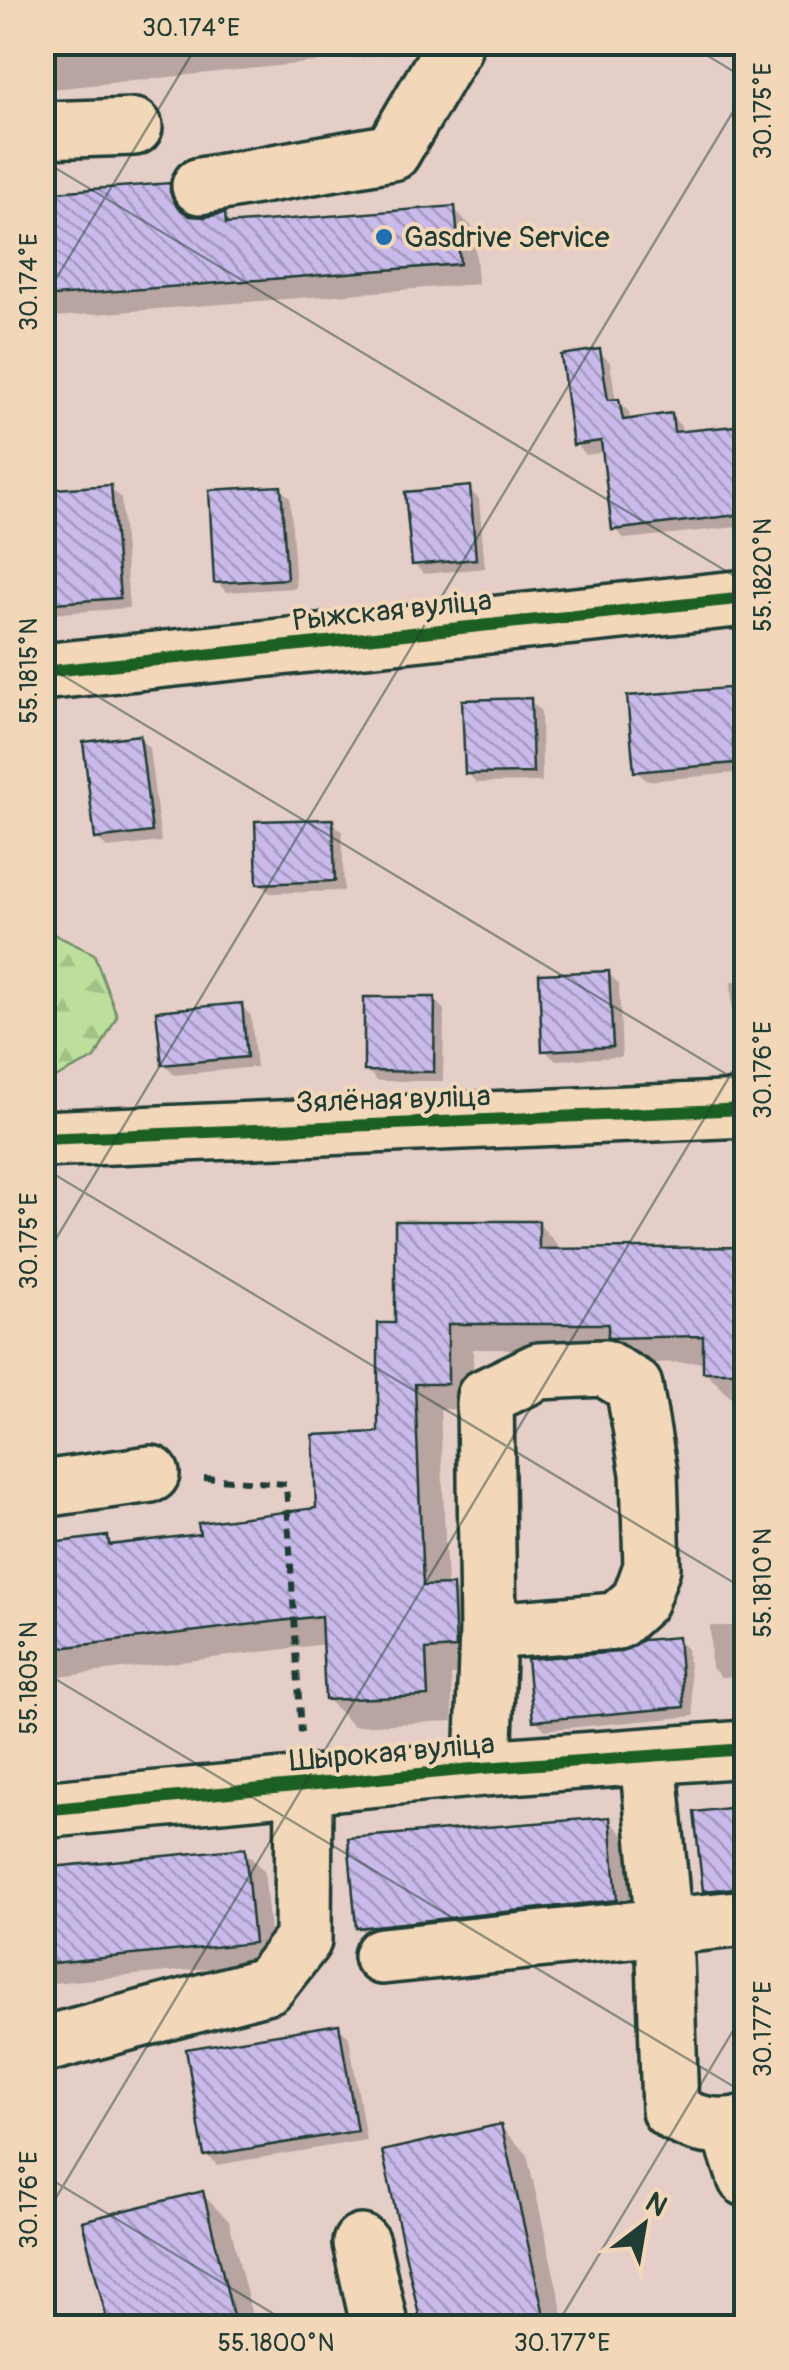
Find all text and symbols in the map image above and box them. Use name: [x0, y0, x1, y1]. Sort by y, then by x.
text: 30.174°E: [142, 13, 240, 44]
text: 30.175°E: [748, 62, 779, 160]
place label: Gasdrive Service: [404, 219, 610, 256]
marker: Gasdrive Service: [373, 226, 395, 248]
text: 30.174°E: [14, 233, 45, 331]
text: 55.1820°N: [748, 518, 779, 632]
street label: Рыжская вуліца: [291, 582, 494, 639]
text: 55.1815°N: [14, 618, 45, 724]
text: 30.176°E: [748, 1021, 779, 1119]
street label: Зялёная вуліца: [295, 1078, 491, 1121]
text: 30.175°E: [14, 1192, 45, 1290]
text: 55.1810°N: [748, 1528, 779, 1638]
text: 55.1805°N: [14, 1621, 45, 1735]
street label: Шырокая вуліца: [288, 1725, 496, 1780]
text: 30.177°E: [748, 1981, 779, 2077]
text: 30.176°E: [14, 2151, 45, 2249]
north arrow: [594, 2175, 694, 2275]
text: N: [639, 2185, 673, 2225]
text: 55.1800°N: [218, 2328, 334, 2359]
text: 30.177°E: [514, 2328, 610, 2359]

